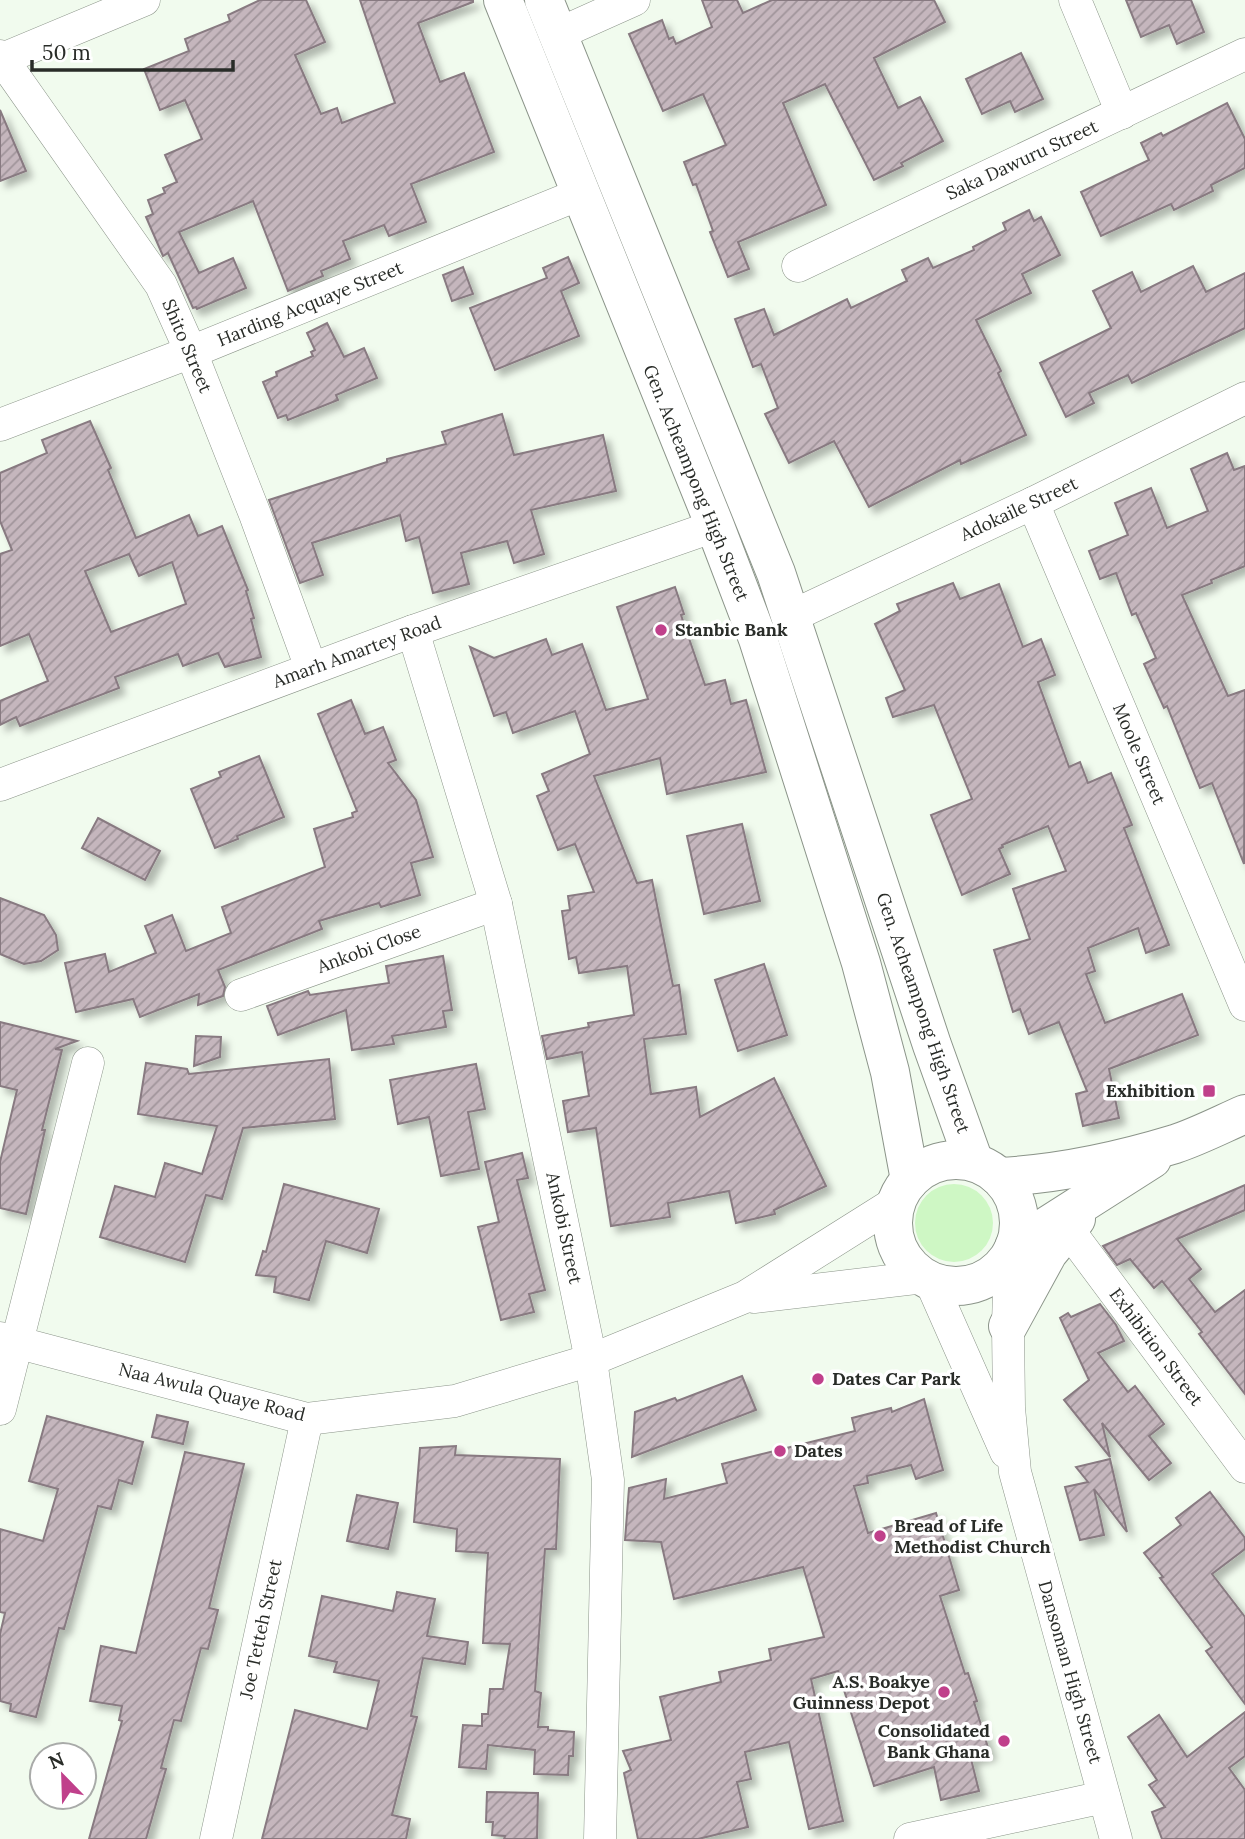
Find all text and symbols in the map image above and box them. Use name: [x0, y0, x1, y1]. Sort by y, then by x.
scale bar: [32, 28, 233, 72]
text: 50 m: [42, 39, 91, 66]
street label: Saka Dawuru Street: [942, 114, 1101, 205]
street label: Harding Acquaye Street: [214, 256, 406, 351]
street label: Shito Street: [157, 295, 218, 396]
street label: Gen. Acheampong High Street: [638, 361, 755, 604]
street label: Adokaile Street: [955, 471, 1081, 546]
street label: Amarh Amartey Road: [269, 610, 444, 693]
place label: Stanbic Bank: [675, 618, 788, 641]
marker: Stanbic Bank: [653, 622, 669, 638]
street label: Moole Street: [1108, 700, 1171, 808]
street label: Gen. Acheampong High Street: [871, 889, 976, 1136]
street label: Ankobi Close: [313, 919, 424, 978]
place label: Exhibition: [1106, 1079, 1196, 1102]
marker: Exhibition: [1201, 1083, 1217, 1099]
street label: Ankobi Street: [541, 1169, 588, 1286]
street label: Exhibition Street: [1105, 1283, 1208, 1410]
street label: Naa Awula Quaye Road: [116, 1357, 308, 1426]
place label: Dates Car Park: [832, 1367, 961, 1390]
marker: Dates Car Park: [810, 1371, 826, 1387]
place label: Dates: [794, 1439, 843, 1462]
marker: Dates: [772, 1443, 788, 1459]
place label: Bread of Life Methodist Church: [894, 1514, 1051, 1558]
marker: Bread of Life Methodist Church: [872, 1528, 888, 1544]
street label: Joe Tetteh Street: [234, 1557, 287, 1702]
street label: Dansoman High Street: [1033, 1578, 1108, 1766]
place label: A.S. Boakye Guinness Depot: [793, 1670, 931, 1714]
marker: A.S. Boakye Guinness Depot: [936, 1684, 952, 1700]
place label: Consolidated Bank Ghana: [878, 1719, 991, 1763]
marker: Consolidated Bank Ghana: [996, 1733, 1012, 1749]
north arrow: [28, 1741, 98, 1811]
text: N: [45, 1746, 68, 1774]

